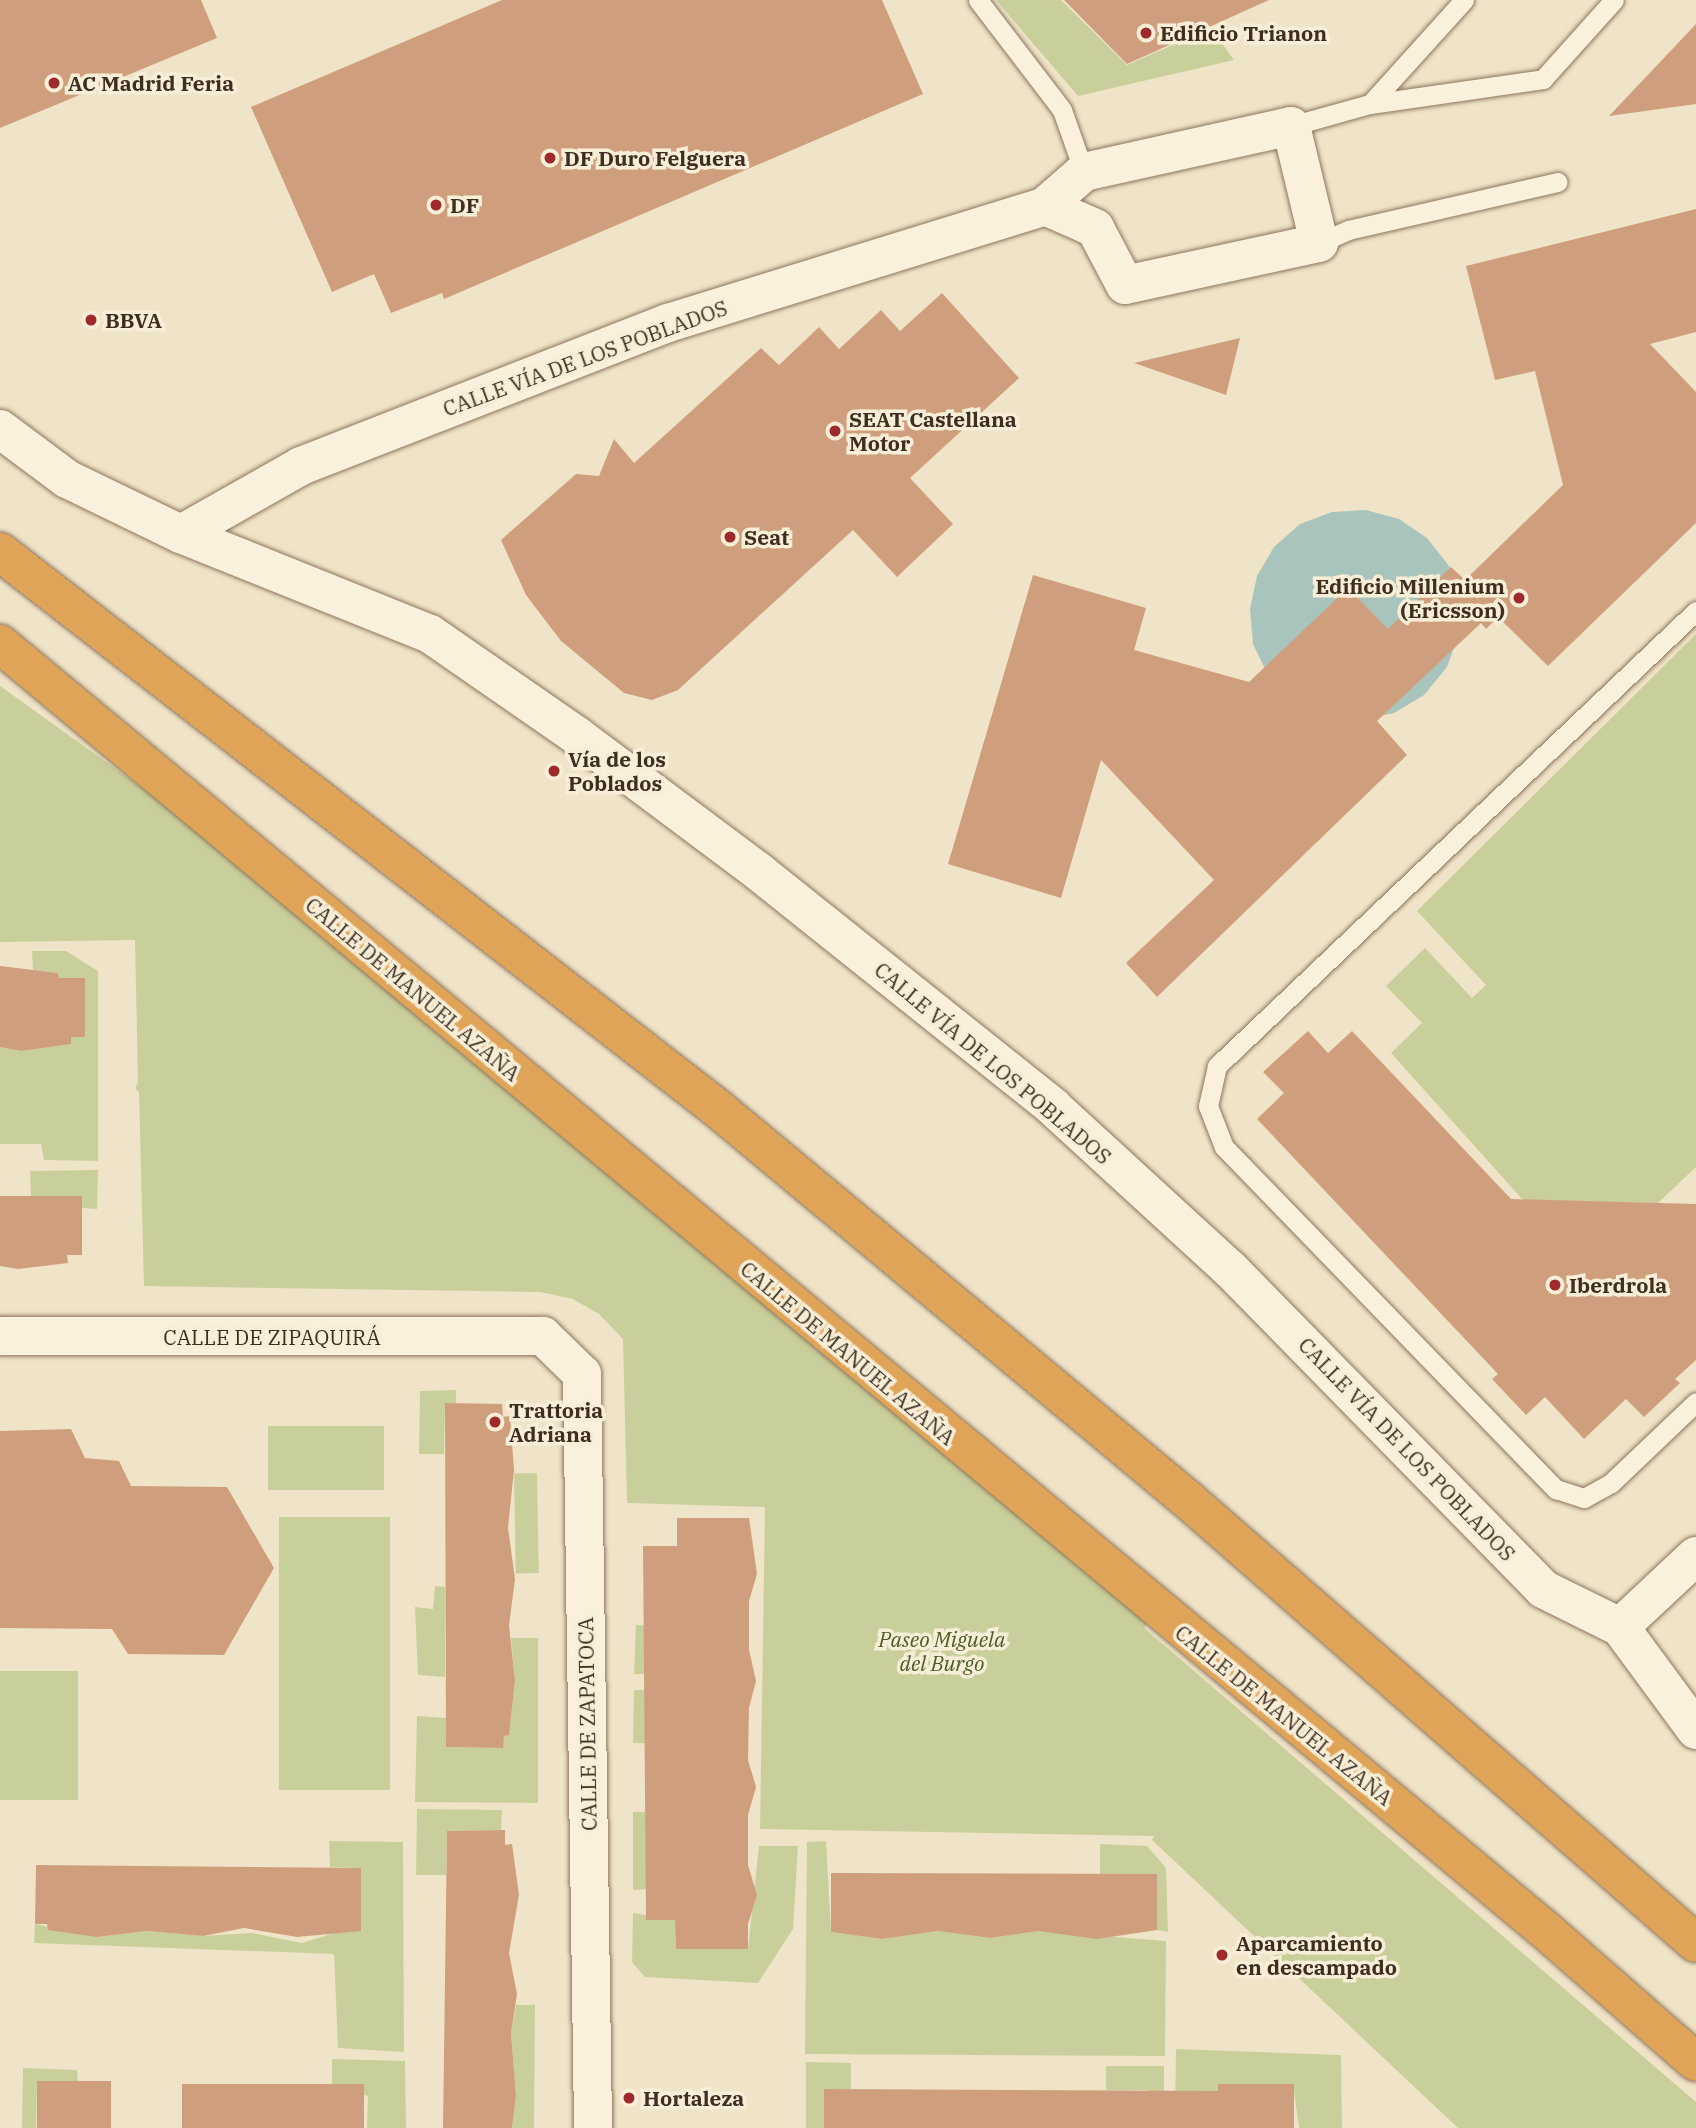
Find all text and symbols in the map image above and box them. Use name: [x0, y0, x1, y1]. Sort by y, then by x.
place label: Edificio Trianon: [1160, 20, 1327, 46]
marker: Edificio Trianon: [1138, 25, 1154, 41]
place label: AC Madrid Feria: [68, 70, 234, 96]
marker: AC Madrid Feria: [46, 75, 62, 91]
place label: DF Duro Felguera: [564, 145, 746, 171]
marker: DF Duro Felguera: [542, 150, 558, 166]
place label: DF: [450, 192, 479, 218]
marker: DF: [428, 197, 444, 213]
street label: CALLE VÍA DE LOS POBLADOS: [439, 295, 731, 421]
place label: BBVA: [105, 307, 162, 333]
marker: BBVA: [83, 312, 99, 328]
place label: SEAT Castellana Motor: [849, 406, 1017, 456]
marker: SEAT Castellana Motor: [827, 423, 843, 439]
place label: Seat: [744, 524, 789, 550]
marker: Seat: [722, 529, 738, 545]
place label: Edificio Millenium (Ericsson): [1316, 573, 1505, 623]
marker: Edificio Millenium (Ericsson): [1511, 590, 1527, 606]
place label: Vía de los Poblados: [568, 746, 666, 796]
marker: Vía de los Poblados: [546, 763, 562, 779]
street label: CALLE DE MANUEL AZAÑA: [301, 892, 525, 1086]
street label: CALLE VÍA DE LOS POBLADOS: [870, 957, 1116, 1169]
street label: CALLE DE MANUEL AZAÑA: [736, 1256, 960, 1450]
place label: Iberdrola: [1569, 1272, 1667, 1298]
marker: Iberdrola: [1547, 1277, 1563, 1293]
street label: CALLE DE ZIPAQUIRÁ: [163, 1324, 381, 1350]
street label: CALLE VÍA DE LOS POBLADOS: [1293, 1332, 1521, 1566]
place label: Trattoria Adriana: [509, 1397, 603, 1447]
marker: Trattoria Adriana: [487, 1414, 503, 1430]
street label: CALLE DE ZAPATOCA: [573, 1617, 601, 1831]
street label: CALLE DE MANUEL AZAÑA: [1170, 1620, 1398, 1810]
park label: Paseo Miguela del Burgo: [879, 1626, 1005, 1676]
place label: Aparcamiento en descampado: [1236, 1930, 1397, 1980]
marker: Aparcamiento en descampado: [1214, 1947, 1230, 1963]
place label: Hortaleza: [643, 2085, 744, 2111]
marker: Hortaleza: [621, 2090, 637, 2106]

